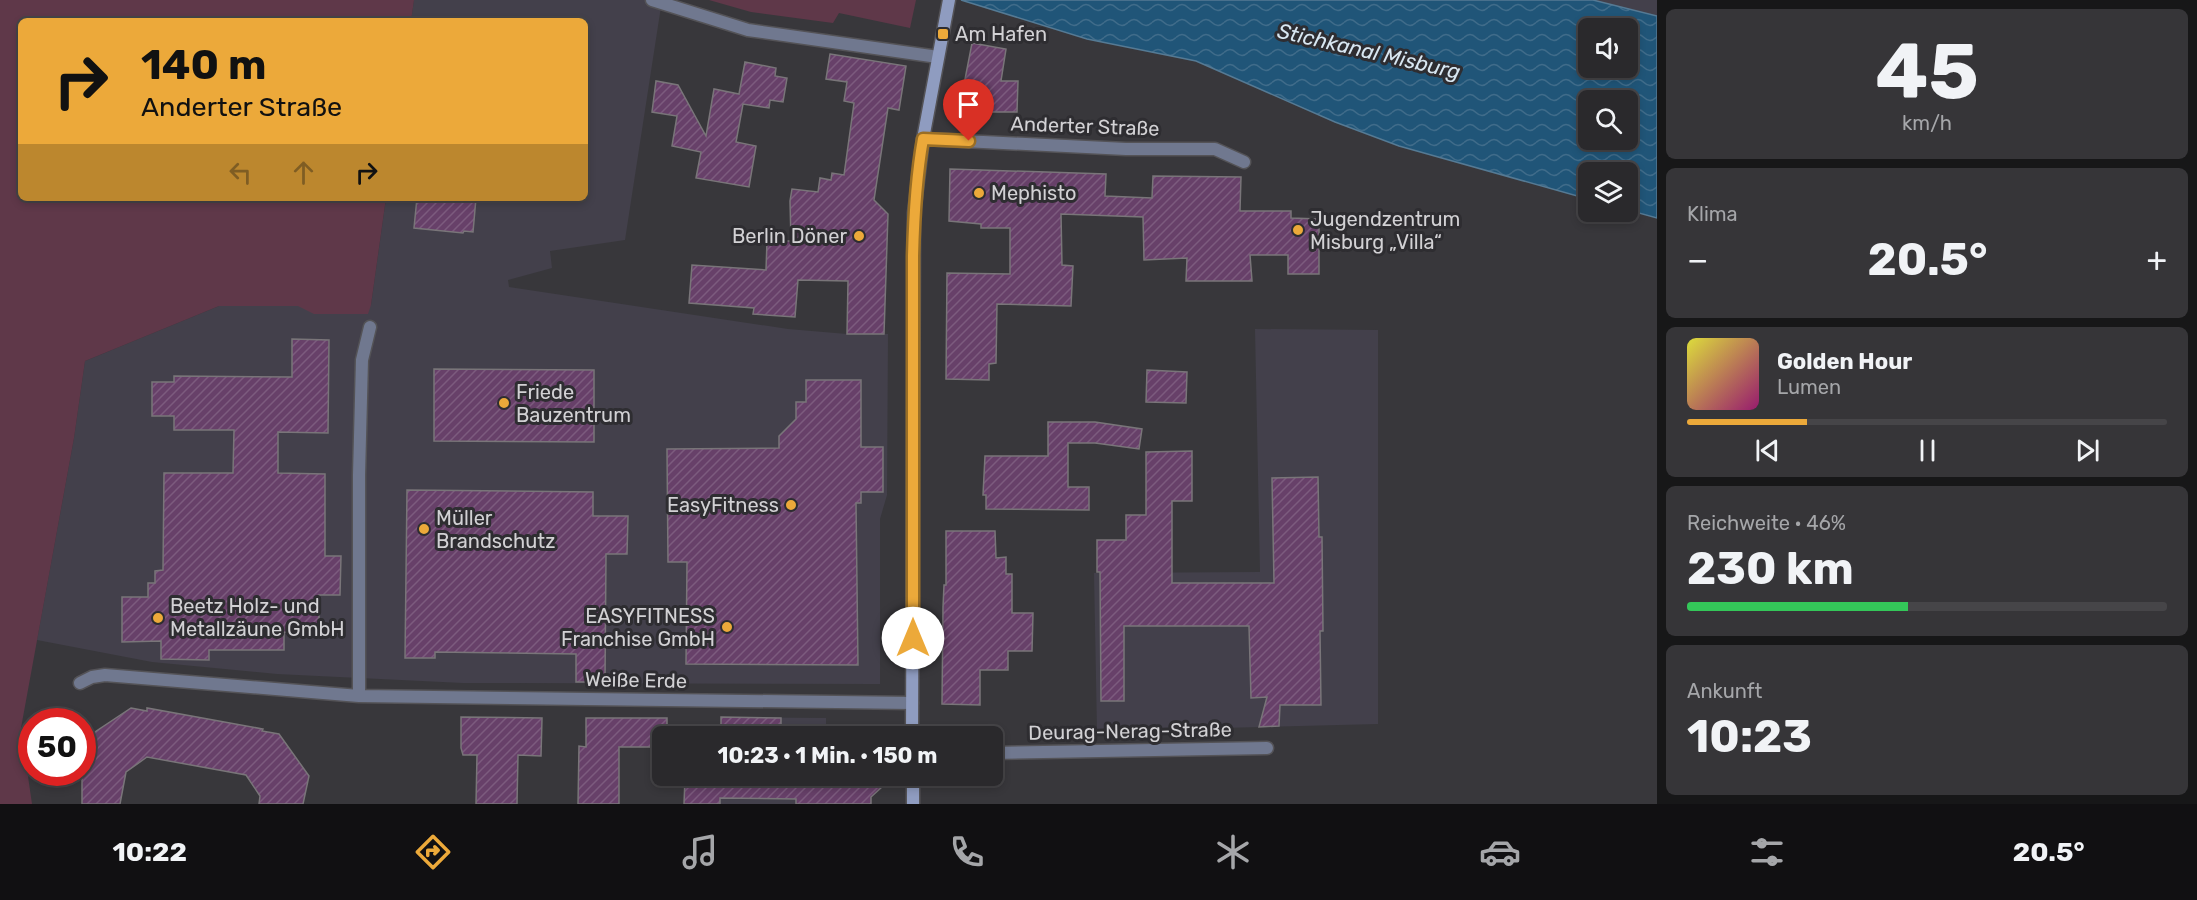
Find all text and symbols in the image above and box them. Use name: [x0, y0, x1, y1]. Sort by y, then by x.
water label: Stichkanal Misburg: [1275, 18, 1463, 84]
map controls: [1578, 18, 1638, 222]
button: sound: [1578, 18, 1638, 78]
place label: Am Hafen: [955, 22, 1047, 46]
text: 45: [1875, 25, 1979, 118]
marker: Am Hafen: [936, 27, 950, 41]
text: 140 m: [141, 40, 267, 90]
icon: right: [42, 42, 120, 120]
pin: [943, 79, 994, 141]
icon: arrive: [952, 88, 985, 121]
button: search: [1578, 90, 1638, 150]
text: Anderter Straße: [141, 91, 342, 123]
street label: Anderter Straße: [1010, 111, 1160, 141]
text: km/h: [1902, 111, 1952, 135]
icon: left: [224, 156, 257, 189]
icon: ahead: [287, 156, 320, 189]
icon: right: [350, 156, 383, 189]
button: layers: [1578, 162, 1638, 222]
place label: Mephisto: [991, 181, 1077, 205]
marker: Mephisto: [972, 186, 986, 200]
text: Klima: [1687, 202, 1738, 226]
place label: Jugendzentrum Misburg „Villa“: [1310, 207, 1460, 254]
marker: Jugendzentrum Misburg „Villa“: [1291, 223, 1305, 237]
place label: Berlin Döner: [732, 224, 847, 248]
marker: Berlin Döner: [852, 229, 866, 243]
text: 20.5°: [1868, 233, 1987, 286]
text: −: [1687, 240, 1708, 279]
text: +: [2146, 240, 2167, 279]
text: Golden Hour: [1777, 348, 1912, 375]
text: Lumen: [1777, 375, 1841, 399]
place label: Friede Bauzentrum: [516, 380, 631, 427]
marker: Friede Bauzentrum: [497, 396, 511, 410]
icon: previous: [1751, 434, 1784, 467]
icon: pause: [1911, 434, 1944, 467]
icon: next: [2071, 434, 2104, 467]
place label: EasyFitness: [667, 493, 779, 517]
marker: EasyFitness: [784, 498, 798, 512]
place label: Müller Brandschutz: [436, 506, 555, 553]
text: Reichweite · 46%: [1687, 511, 1846, 535]
marker: Müller Brandschutz: [417, 522, 431, 536]
text: 230 km: [1687, 542, 1854, 595]
place label: Beetz Holz- und Metallzäune GmbH: [170, 594, 345, 641]
place label: EASYFITNESS Franchise GmbH: [561, 604, 715, 651]
position arrow: [881, 606, 945, 670]
marker: Beetz Holz- und Metallzäune GmbH: [151, 611, 165, 625]
marker: EASYFITNESS Franchise GmbH: [720, 620, 734, 634]
street label: Weiße Erde: [585, 667, 687, 693]
text: Ankunft: [1687, 679, 1762, 703]
speed limit sign: 50: [18, 708, 96, 786]
text: 10:23: [1687, 710, 1812, 763]
street label: Deurag-Nerag-Straße: [1028, 717, 1232, 745]
text: 10:23 · 1 Min. · 150 m: [718, 742, 937, 769]
icon: directions: [412, 831, 454, 873]
icon: music: [679, 831, 721, 873]
icon: phone: [946, 831, 988, 873]
icon: climate: [1212, 831, 1254, 873]
icon: car: [1479, 831, 1521, 873]
icon: filters: [1746, 831, 1788, 873]
text: 10:22: [112, 836, 187, 868]
text: 20.5°: [2013, 836, 2085, 868]

